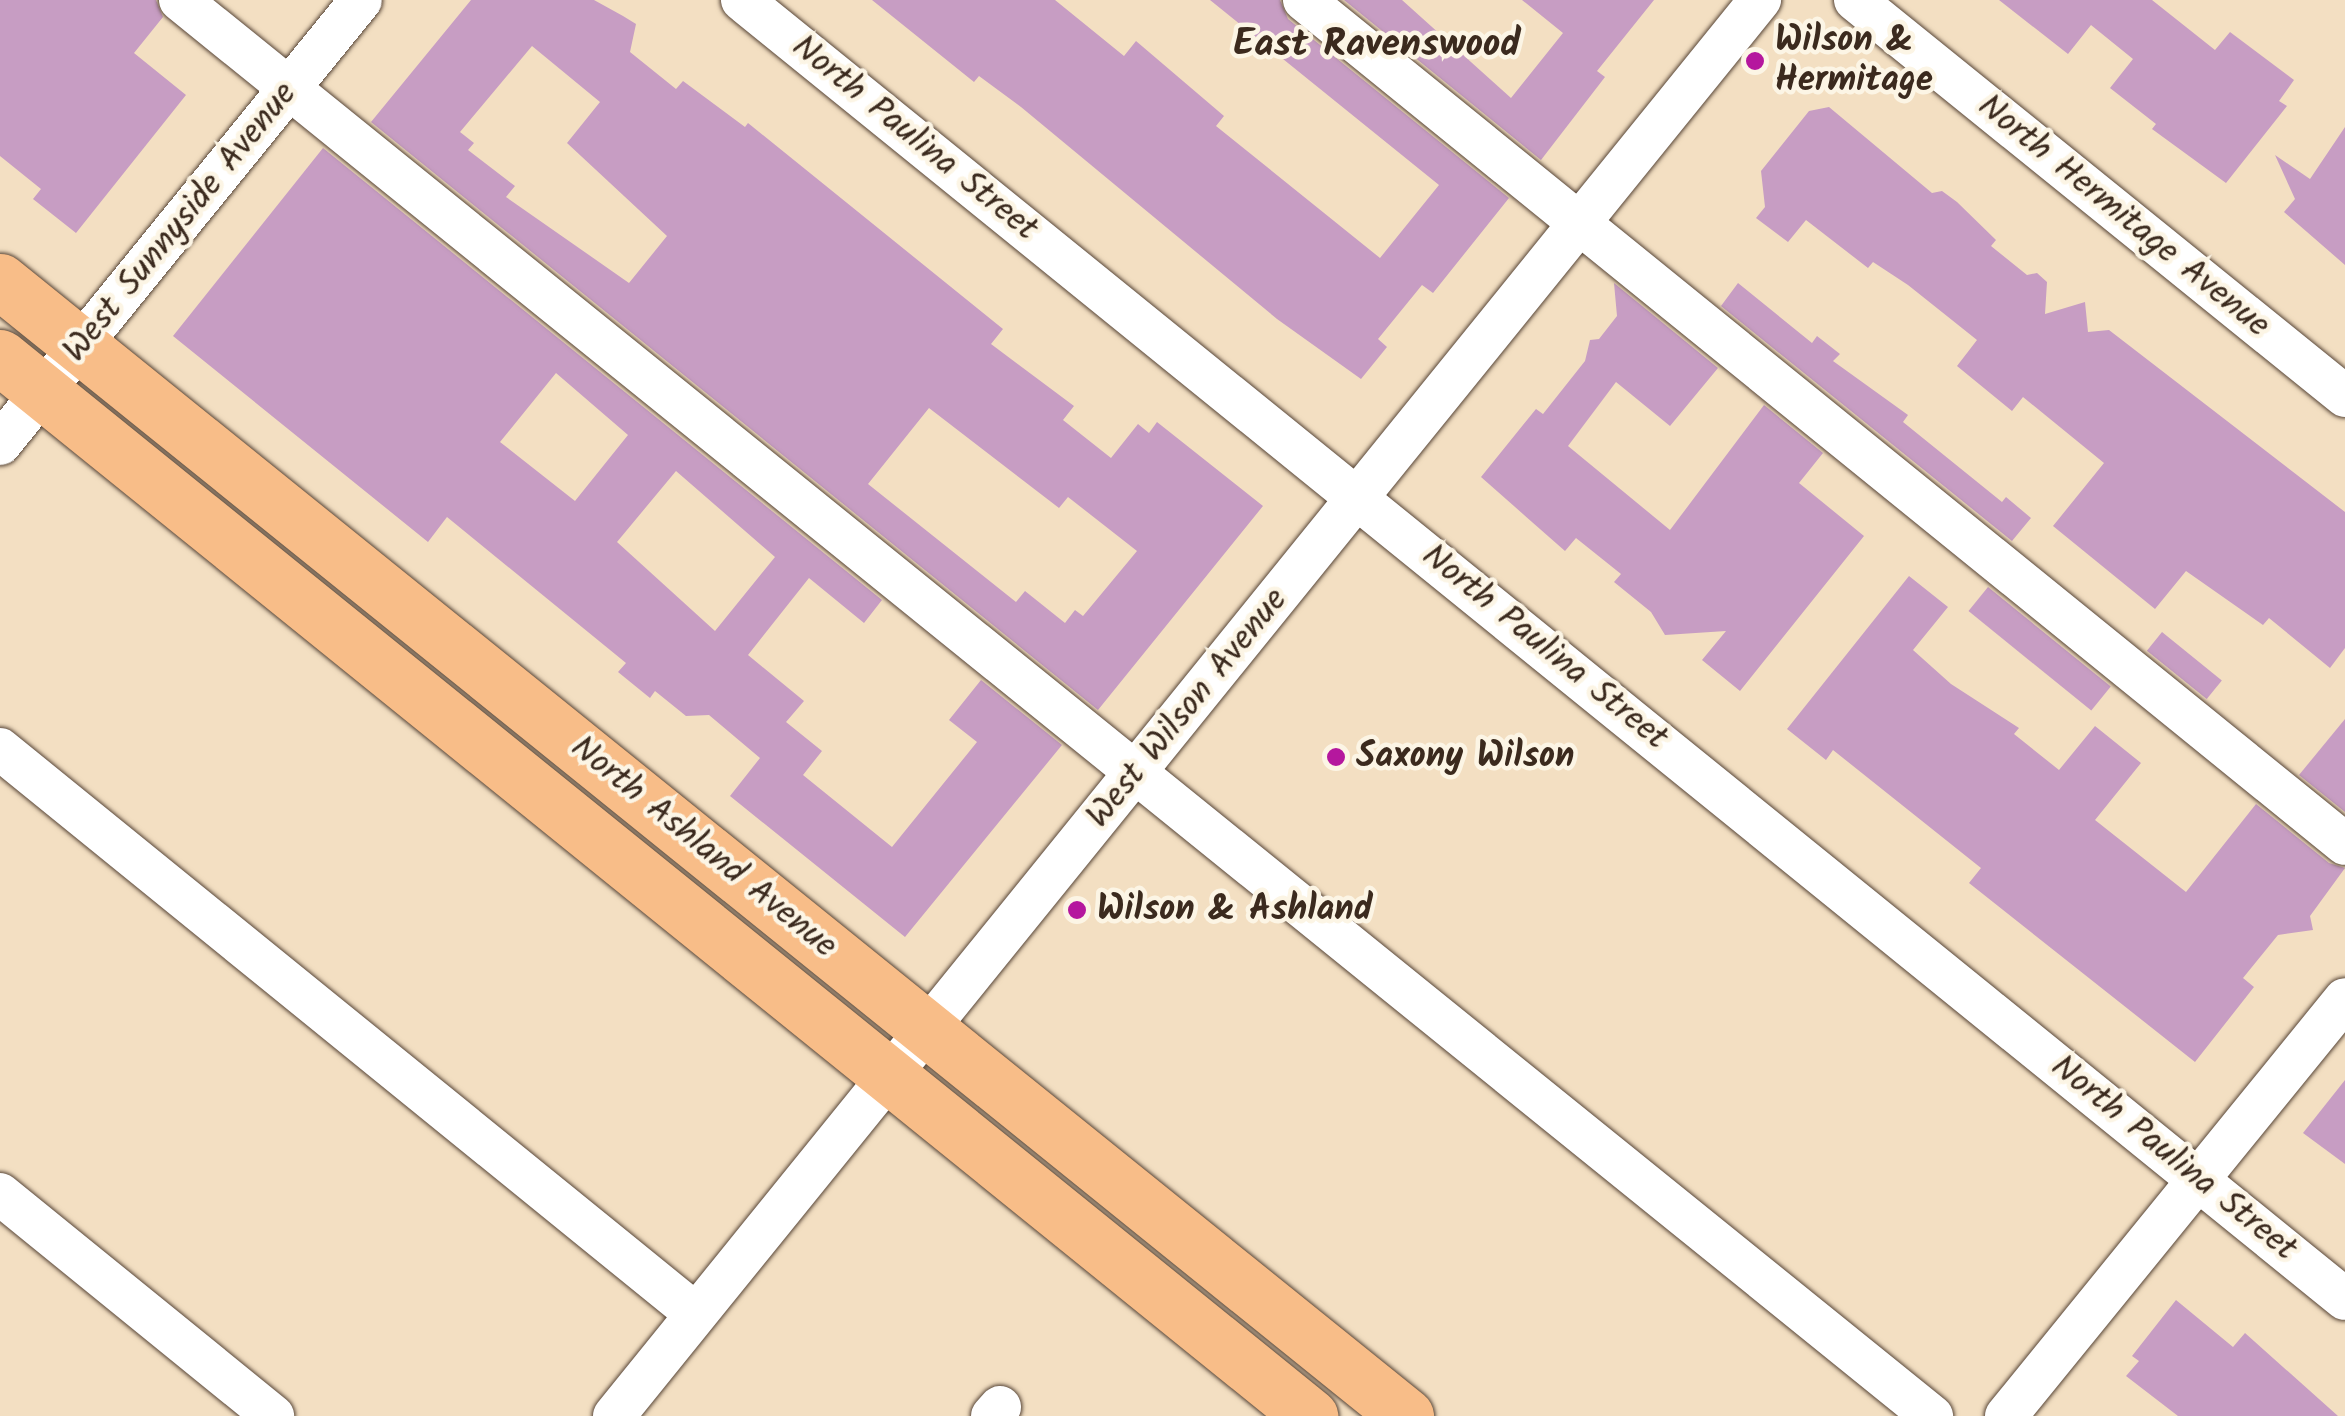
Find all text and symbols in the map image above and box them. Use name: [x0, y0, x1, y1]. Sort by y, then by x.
place label: Wilson & Hermitage: [1775, 20, 1933, 102]
district label: East Ravenswood: [1233, 23, 1521, 69]
street label: North Paulina Street: [782, 27, 1046, 251]
marker: Wilson & Hermitage: [1744, 50, 1766, 72]
street label: West Sunnyside Avenue: [55, 74, 307, 372]
street label: North Hermitage Avenue: [1968, 86, 2278, 348]
street label: North Paulina Street: [1412, 536, 1676, 760]
street label: West Wilson Avenue: [1078, 581, 1298, 837]
street label: North Ashland Avenue: [561, 728, 845, 968]
place label: Saxony Wilson: [1356, 736, 1574, 778]
marker: Saxony Wilson: [1325, 746, 1347, 768]
place label: Wilson & Ashland: [1097, 889, 1373, 931]
marker: Wilson & Ashland: [1066, 899, 1088, 921]
street label: North Paulina Street: [2041, 1047, 2305, 1271]

